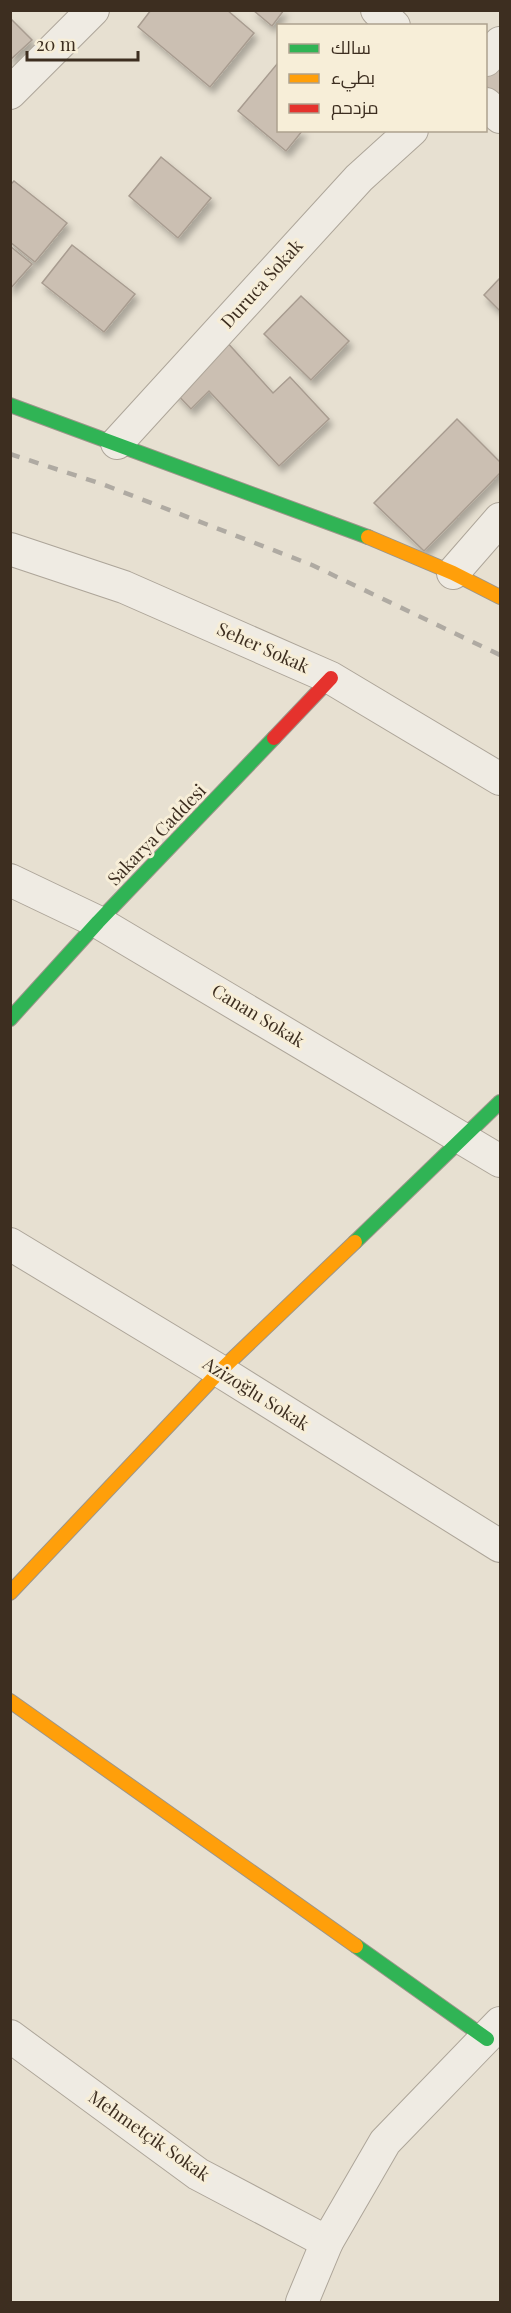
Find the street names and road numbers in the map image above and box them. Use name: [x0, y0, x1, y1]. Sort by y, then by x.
street label: Duruca Sokak: [215, 234, 308, 333]
street label: Seher Sokak: [213, 616, 313, 678]
street label: Sakarya Caddesi: [102, 778, 211, 890]
street label: Canan Sokak: [208, 978, 309, 1052]
street label: Azizoğlu Sokak: [198, 1350, 314, 1435]
street label: Mehmetçik Sokak: [84, 2084, 215, 2186]

